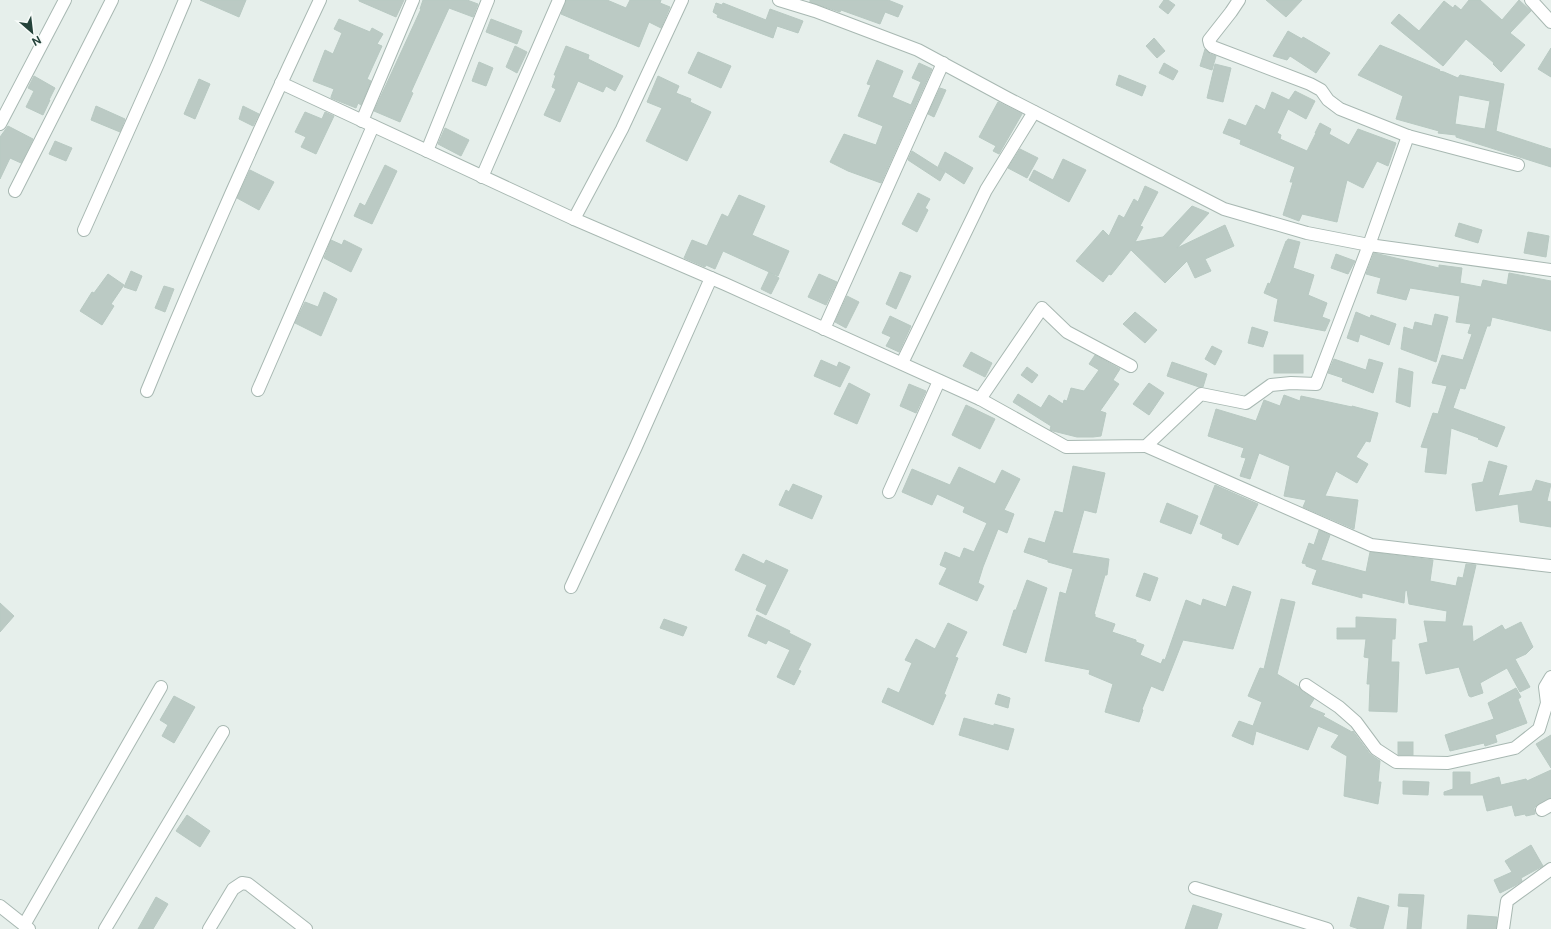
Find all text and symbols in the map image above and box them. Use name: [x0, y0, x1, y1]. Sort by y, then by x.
north arrow: [12, 12, 52, 52]
text: N: [30, 34, 43, 48]

